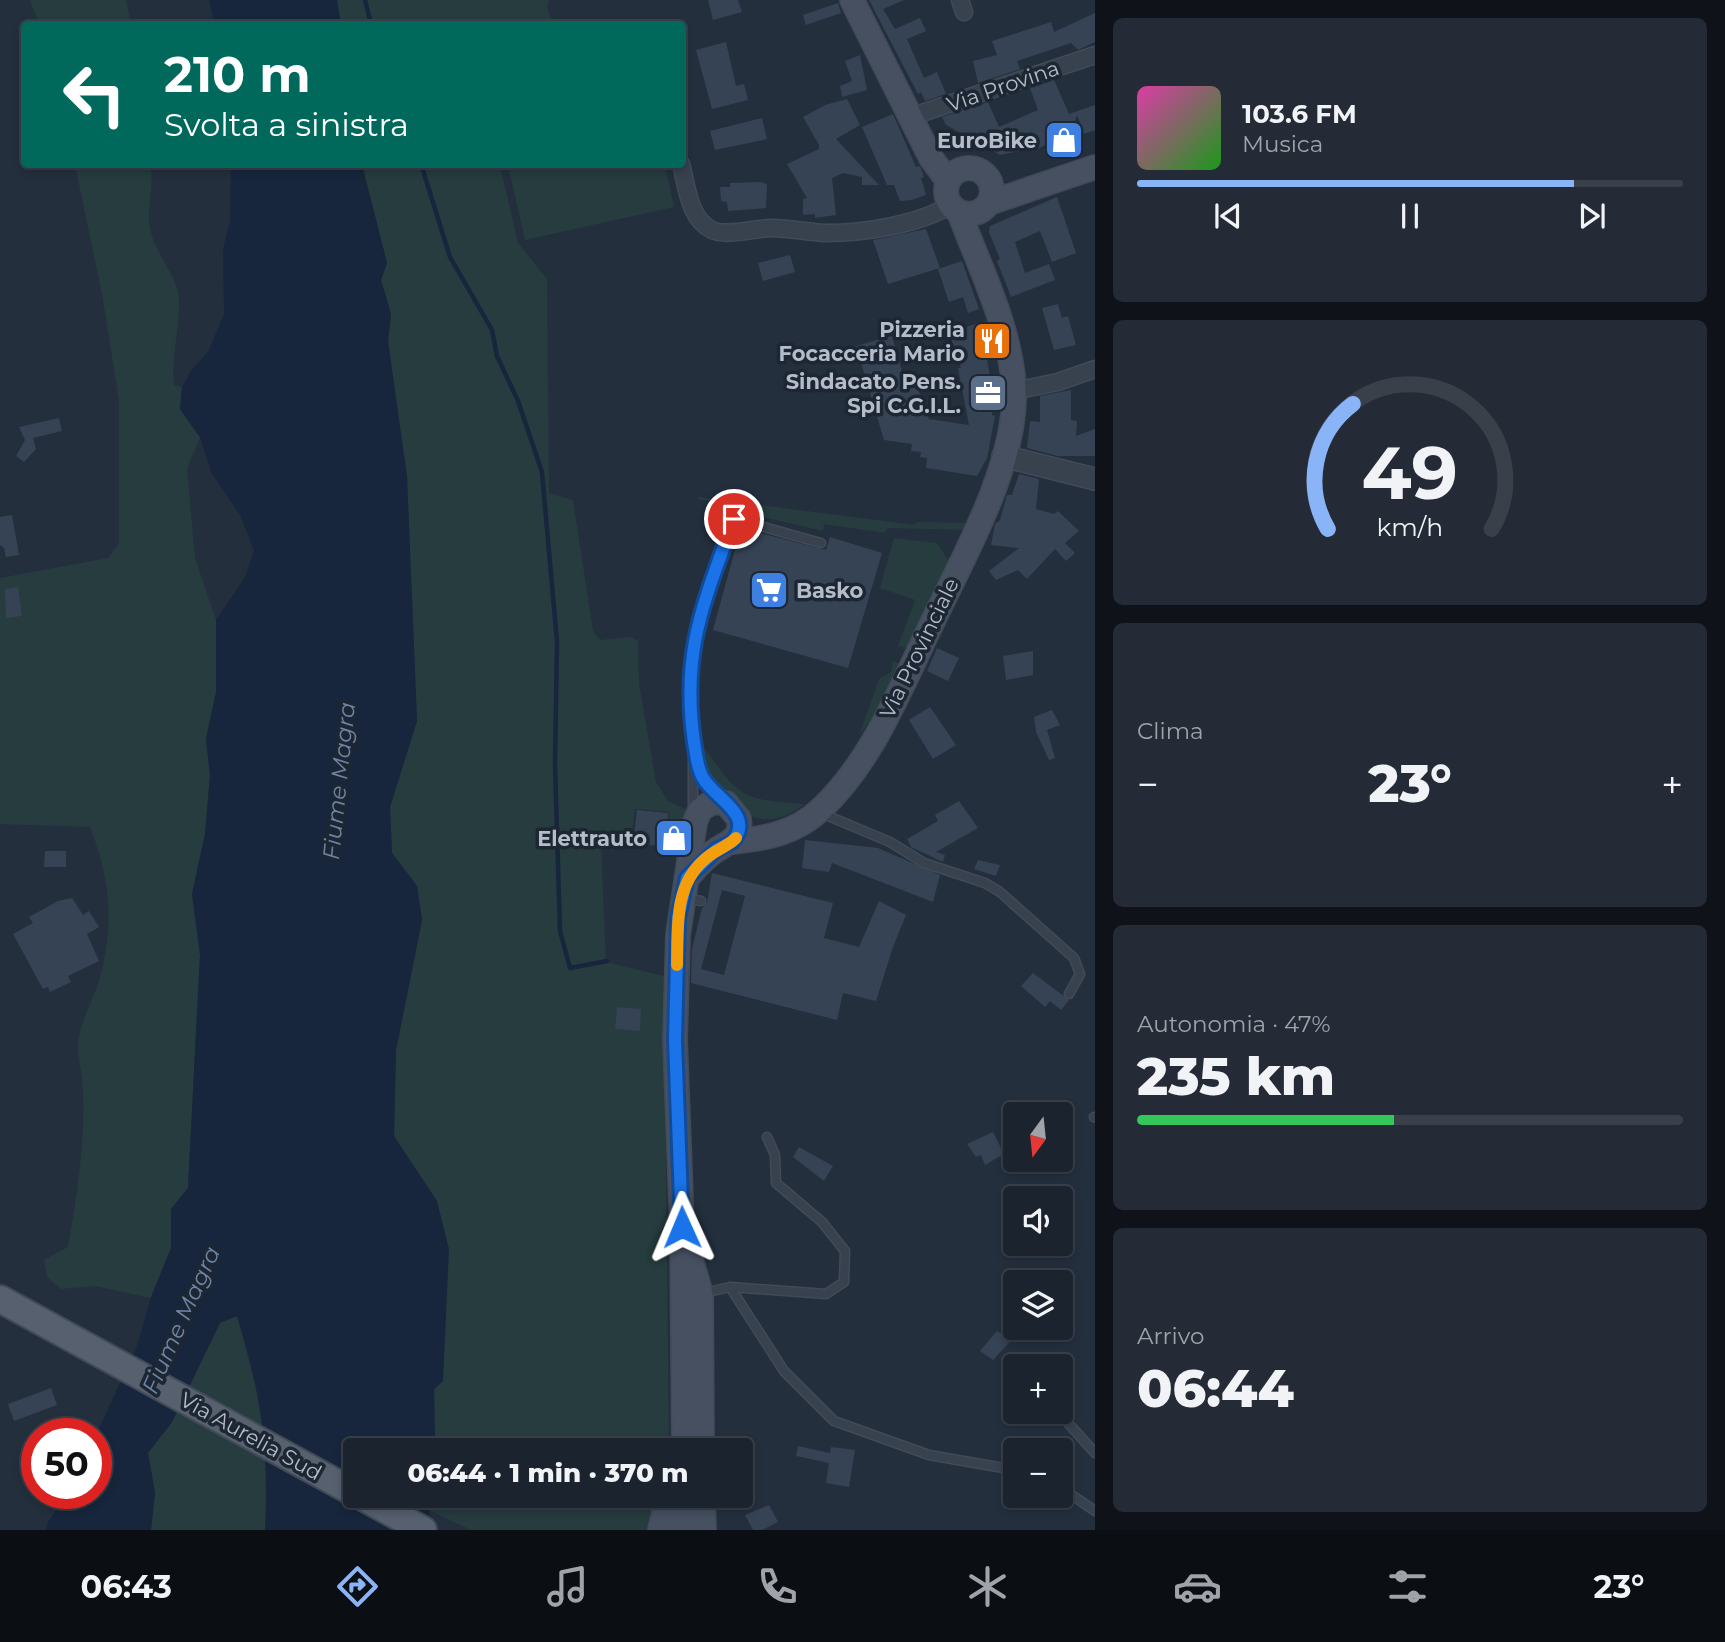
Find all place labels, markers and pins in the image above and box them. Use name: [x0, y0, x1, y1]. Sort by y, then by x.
shop icon: EuroBike: [1043, 119, 1085, 161]
place label: EuroBike: [937, 128, 1037, 153]
place label: Pizzeria Focacceria Mario: [779, 317, 965, 366]
restaurant icon: Pizzeria Focacceria Mario: [971, 320, 1013, 362]
place label: Sindacato Pens. Spi C.G.I.L.: [786, 369, 961, 418]
office icon: Sindacato Pens. Spi C.G.I.L.: [967, 372, 1009, 414]
pin: [704, 489, 764, 549]
supermarket icon: Basko: [748, 569, 790, 611]
place label: Basko: [796, 578, 863, 603]
shop icon: Elettrauto: [653, 817, 695, 859]
place label: Elettrauto: [537, 826, 647, 851]

